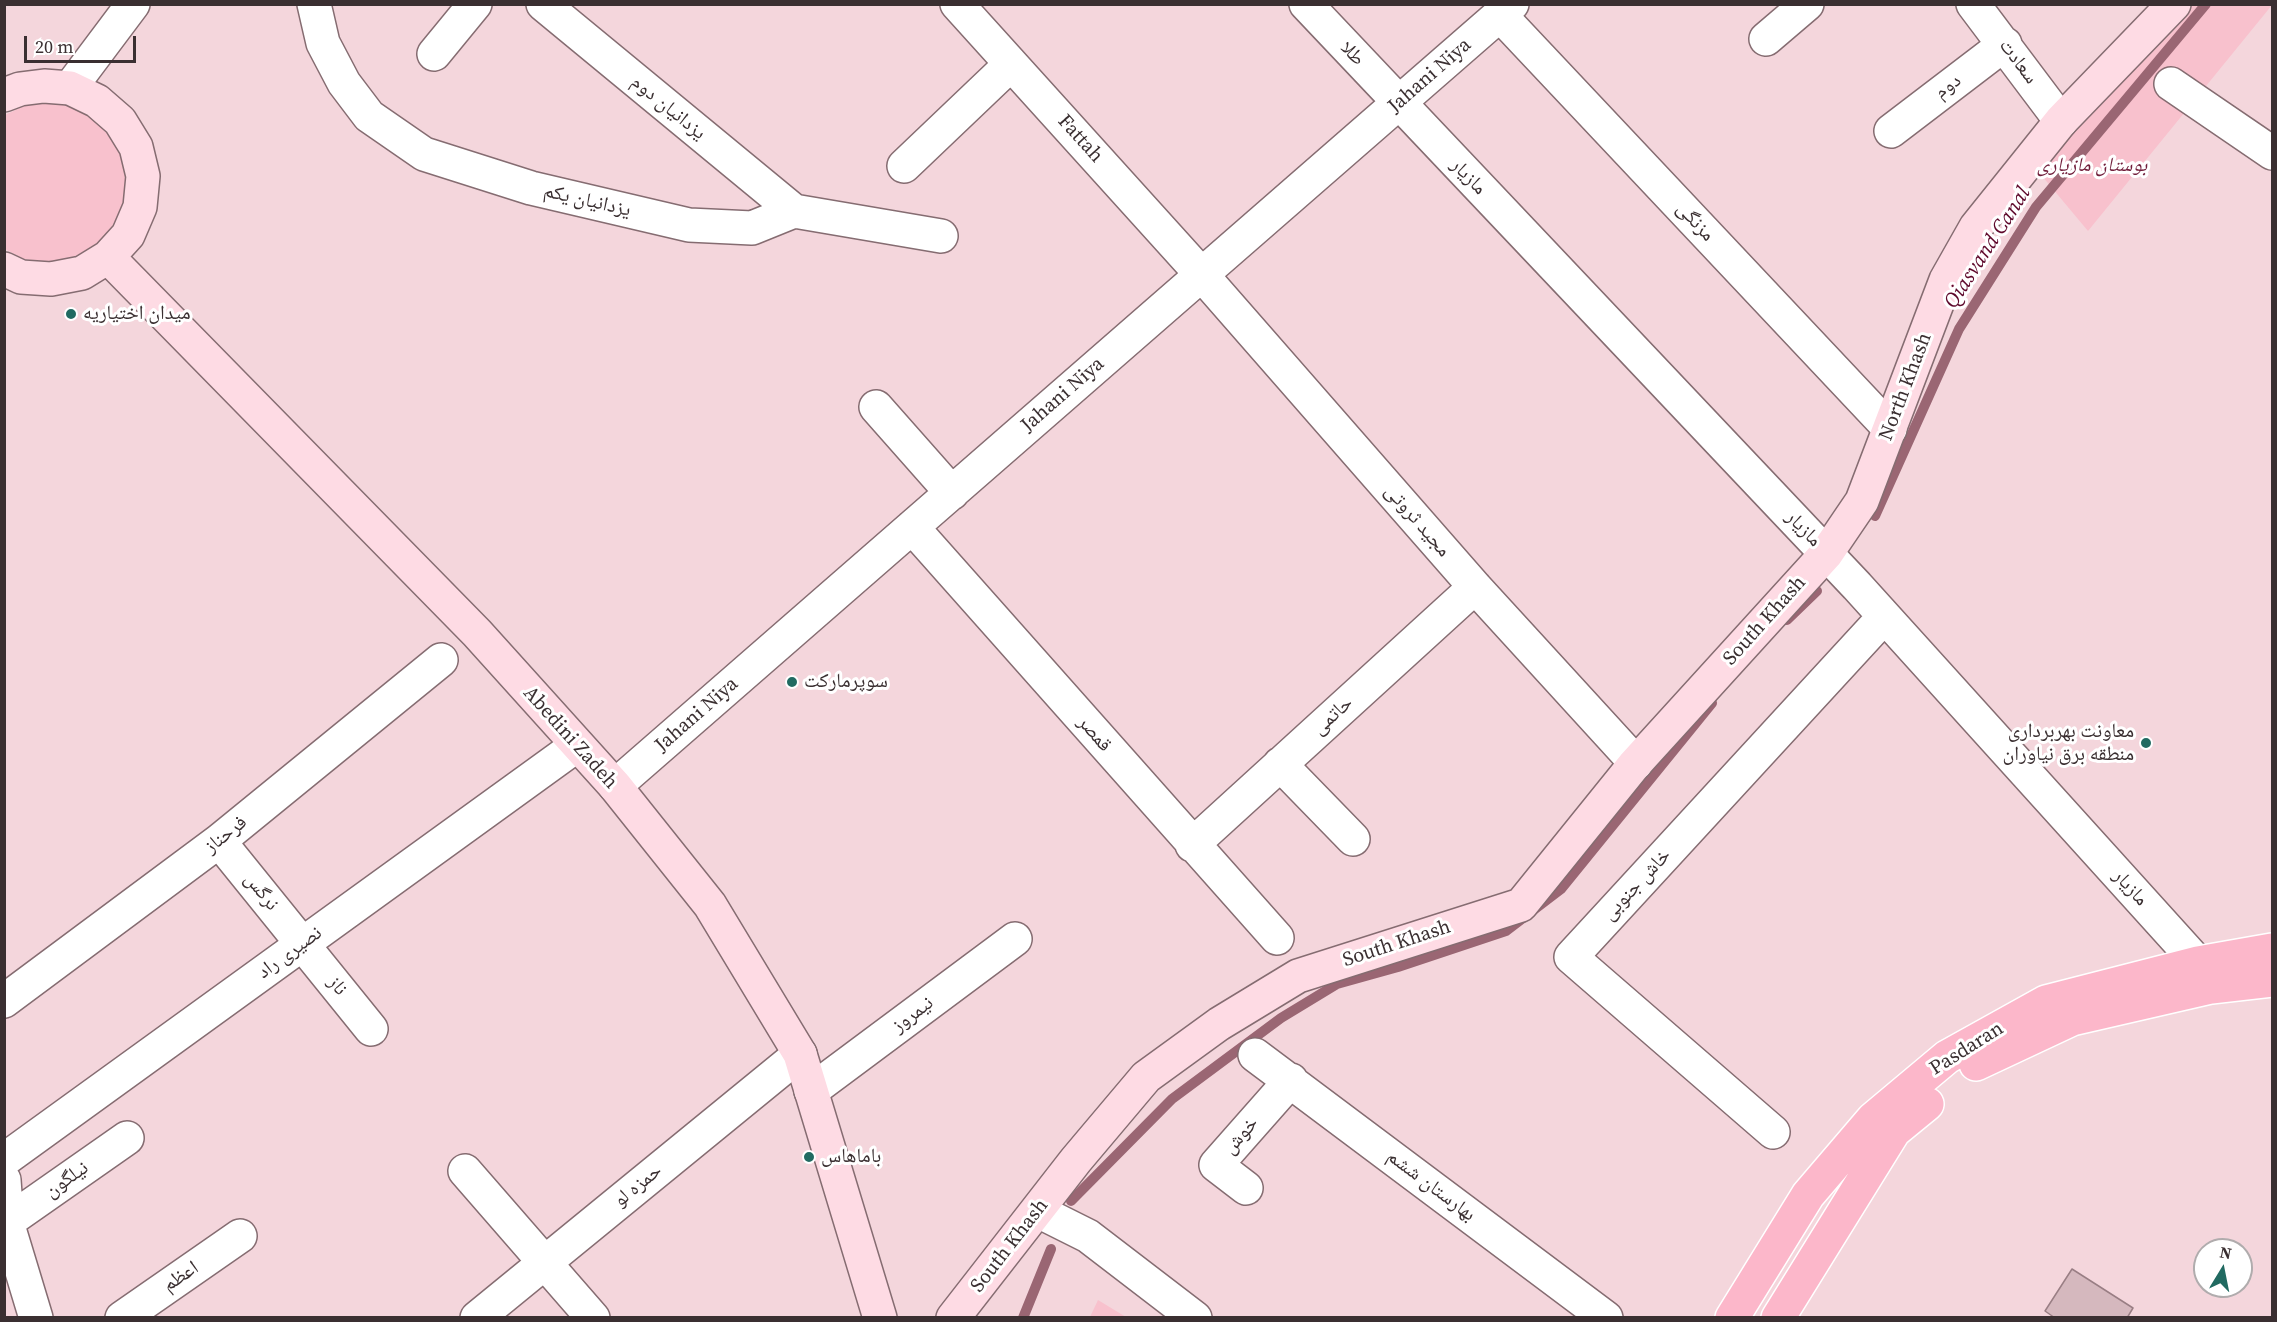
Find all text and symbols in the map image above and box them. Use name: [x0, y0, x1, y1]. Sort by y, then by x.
scale bar: [27, 24, 140, 62]
street label: Jahani Niya: [1383, 33, 1477, 119]
text: 20 m: [35, 34, 73, 59]
street label: سعادت: [1993, 35, 2043, 89]
street label: طلا: [1335, 37, 1369, 71]
street label: دوم: [1930, 69, 1966, 105]
street label: یزدانیان دوم: [626, 70, 710, 146]
street label: Fattah: [1052, 110, 1108, 168]
street label: مازیار: [1445, 154, 1491, 200]
park label: بوستان مازیاری: [2037, 154, 2147, 178]
street label: یزدانیان یکم: [541, 179, 633, 223]
water label: Qiasvand Canal: [1939, 183, 2037, 313]
street label: مزنگی: [1671, 197, 1719, 247]
place label: میدان اختیاریه: [83, 302, 190, 326]
marker: میدان اختیاریه: [64, 307, 78, 321]
street label: North Khash: [1874, 330, 1938, 444]
street label: Jahani Niya: [1016, 352, 1110, 438]
street label: مجید ثروتی: [1379, 480, 1455, 562]
street label: مازیار: [1780, 506, 1826, 552]
street label: South Khash: [1719, 571, 1811, 671]
place label: سوپرمارکت: [804, 670, 888, 694]
street label: Jahani Niya: [650, 672, 744, 758]
marker: سوپرمارکت: [785, 675, 799, 689]
street label: Abedini Zadeh: [518, 682, 622, 794]
street label: حاتمی: [1308, 691, 1358, 741]
street label: قمصر: [1072, 711, 1116, 757]
place label: معاونت بهربرداری منطقه برق نیاوران: [2003, 720, 2134, 767]
marker: معاونت بهربرداری منطقه برق نیاوران: [2139, 736, 2153, 750]
street label: فرحناز: [200, 811, 252, 859]
street label: خاش جنوبی: [1598, 844, 1676, 926]
street label: مازیار: [2107, 865, 2153, 911]
street label: نرگس: [238, 868, 284, 916]
street label: South Khash: [1340, 915, 1454, 973]
street label: نصیری راد: [253, 922, 327, 984]
street label: ناز: [322, 971, 352, 1001]
street label: نیمروز: [887, 992, 939, 1038]
street label: Pasdaran: [1926, 1017, 2008, 1081]
street label: خوش: [1218, 1112, 1264, 1160]
place label: باماهاس: [821, 1145, 881, 1169]
street label: بهارستان ششم: [1382, 1145, 1480, 1227]
marker: باماهاس: [802, 1150, 816, 1164]
street label: نیلگون: [41, 1156, 93, 1204]
street label: حمزه لو: [609, 1159, 667, 1213]
street label: South Khash: [966, 1195, 1054, 1297]
north arrow: [2193, 1238, 2253, 1298]
text: N: [2218, 1240, 2233, 1264]
street label: اعظم: [159, 1256, 203, 1298]

